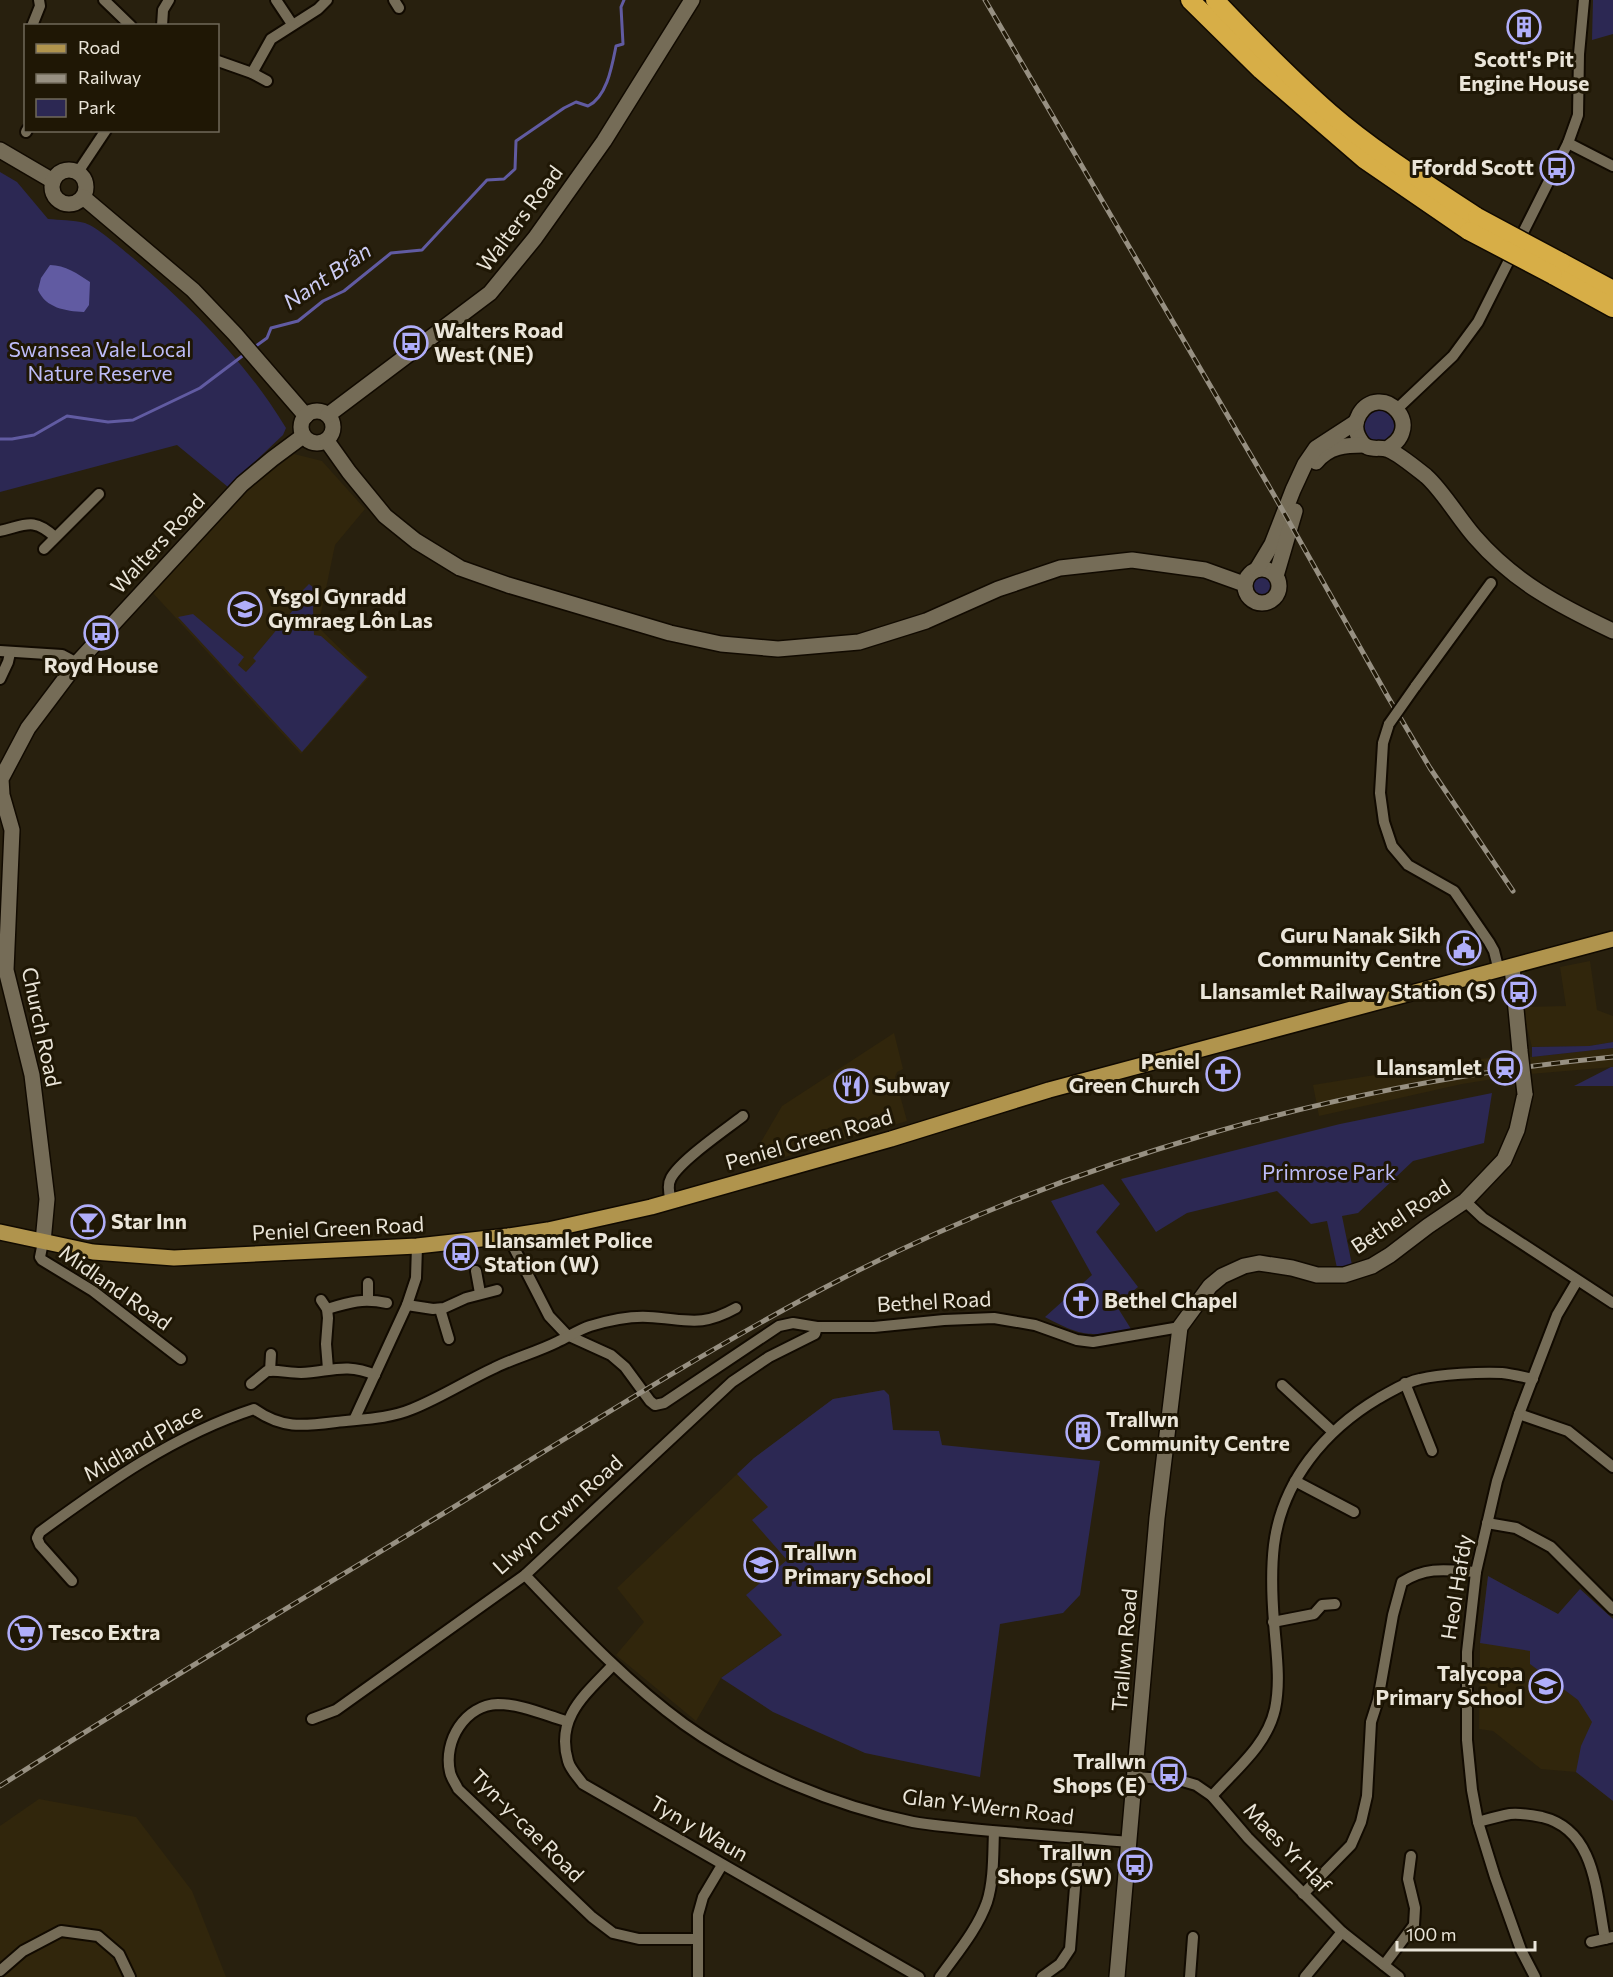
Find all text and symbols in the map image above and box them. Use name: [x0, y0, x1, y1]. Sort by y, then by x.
building icon: Scott's Pit Engine House: [1506, 9, 1542, 45]
legend: [24, 24, 219, 132]
text: Road: [78, 36, 120, 58]
place label: Scott's Pit Engine House: [1459, 46, 1589, 95]
text: Railway: [78, 66, 141, 88]
text: Park: [78, 96, 116, 118]
bus stop icon: Ffordd Scott: [1539, 150, 1575, 186]
place label: Ffordd Scott: [1411, 154, 1534, 179]
street label: Walters Road: [471, 160, 567, 276]
water label: Nant Brân: [277, 236, 376, 315]
place label: Walters Road West (NE): [434, 317, 563, 366]
bus stop icon: Walters Road West (NE): [393, 325, 429, 361]
park label: Swansea Vale Local Nature Reserve: [8, 336, 192, 385]
street label: Walters Road: [105, 488, 209, 598]
place label: Ysgol Gynradd Gymraeg Lôn Las: [268, 583, 433, 632]
school or university icon: Ysgol Gynradd Gymraeg Lôn Las: [227, 591, 263, 627]
bus stop icon: Royd House: [83, 615, 119, 651]
place label: Royd House: [44, 652, 158, 677]
place label: Guru Nanak Sikh Community Centre: [1257, 922, 1441, 971]
public building icon: Guru Nanak Sikh Community Centre: [1446, 930, 1482, 966]
street label: Church Road: [18, 965, 67, 1089]
bus stop icon: Llansamlet Railway Station (S): [1501, 974, 1537, 1010]
place label: Llansamlet Railway Station (S): [1200, 978, 1496, 1003]
place label: Peniel Green Church: [1069, 1048, 1200, 1097]
station icon: Llansamlet: [1487, 1050, 1523, 1086]
place label: Llansamlet: [1376, 1054, 1482, 1079]
church icon: Peniel Green Church: [1205, 1056, 1241, 1092]
restaurant icon: Subway: [833, 1068, 869, 1104]
place label: Subway: [874, 1072, 951, 1097]
street label: Peniel Green Road: [722, 1103, 895, 1174]
park label: Primrose Park: [1262, 1159, 1396, 1184]
street label: Bethel Road: [1346, 1173, 1455, 1258]
bar icon: Star Inn: [70, 1204, 106, 1240]
place label: Star Inn: [111, 1208, 187, 1233]
street label: Peniel Green Road: [251, 1211, 425, 1244]
place label: Llansamlet Police Station (W): [484, 1227, 653, 1276]
bus stop icon: Llansamlet Police Station (W): [443, 1235, 479, 1271]
street label: Midland Road: [55, 1239, 177, 1335]
church icon: Bethel Chapel: [1063, 1283, 1099, 1319]
street label: Bethel Road: [876, 1285, 992, 1316]
place label: Bethel Chapel: [1104, 1287, 1237, 1312]
street label: Midland Place: [78, 1398, 206, 1486]
place label: Trallwn Community Centre: [1106, 1406, 1290, 1455]
building icon: Trallwn Community Centre: [1065, 1414, 1101, 1450]
street label: Llwyn Crwn Road: [487, 1449, 627, 1579]
street label: Heol Hafdy: [1435, 1532, 1476, 1641]
place label: Trallwn Primary School: [784, 1539, 931, 1588]
school or university icon: Trallwn Primary School: [743, 1547, 779, 1583]
street label: Trallwn Road: [1106, 1587, 1141, 1712]
supermarket icon: Tesco Extra: [7, 1615, 43, 1651]
place label: Tesco Extra: [48, 1619, 160, 1644]
place label: Talycopa Primary School: [1376, 1660, 1523, 1709]
school or university icon: Talycopa Primary School: [1528, 1668, 1564, 1704]
place label: Trallwn Shops (E): [1053, 1748, 1146, 1797]
bus stop icon: Trallwn Shops (E): [1151, 1756, 1187, 1792]
street label: Tyn-y-cae Road: [466, 1763, 590, 1887]
street label: Glan Y-Wern Road: [901, 1783, 1075, 1828]
street label: Tyn y Waun: [646, 1790, 753, 1866]
street label: Maes Yr Haf: [1239, 1797, 1338, 1898]
place label: Trallwn Shops (SW): [997, 1839, 1112, 1888]
bus stop icon: Trallwn Shops (SW): [1117, 1847, 1153, 1883]
scale bar: [1397, 1914, 1535, 1952]
text: 100 m: [1406, 1923, 1456, 1945]

